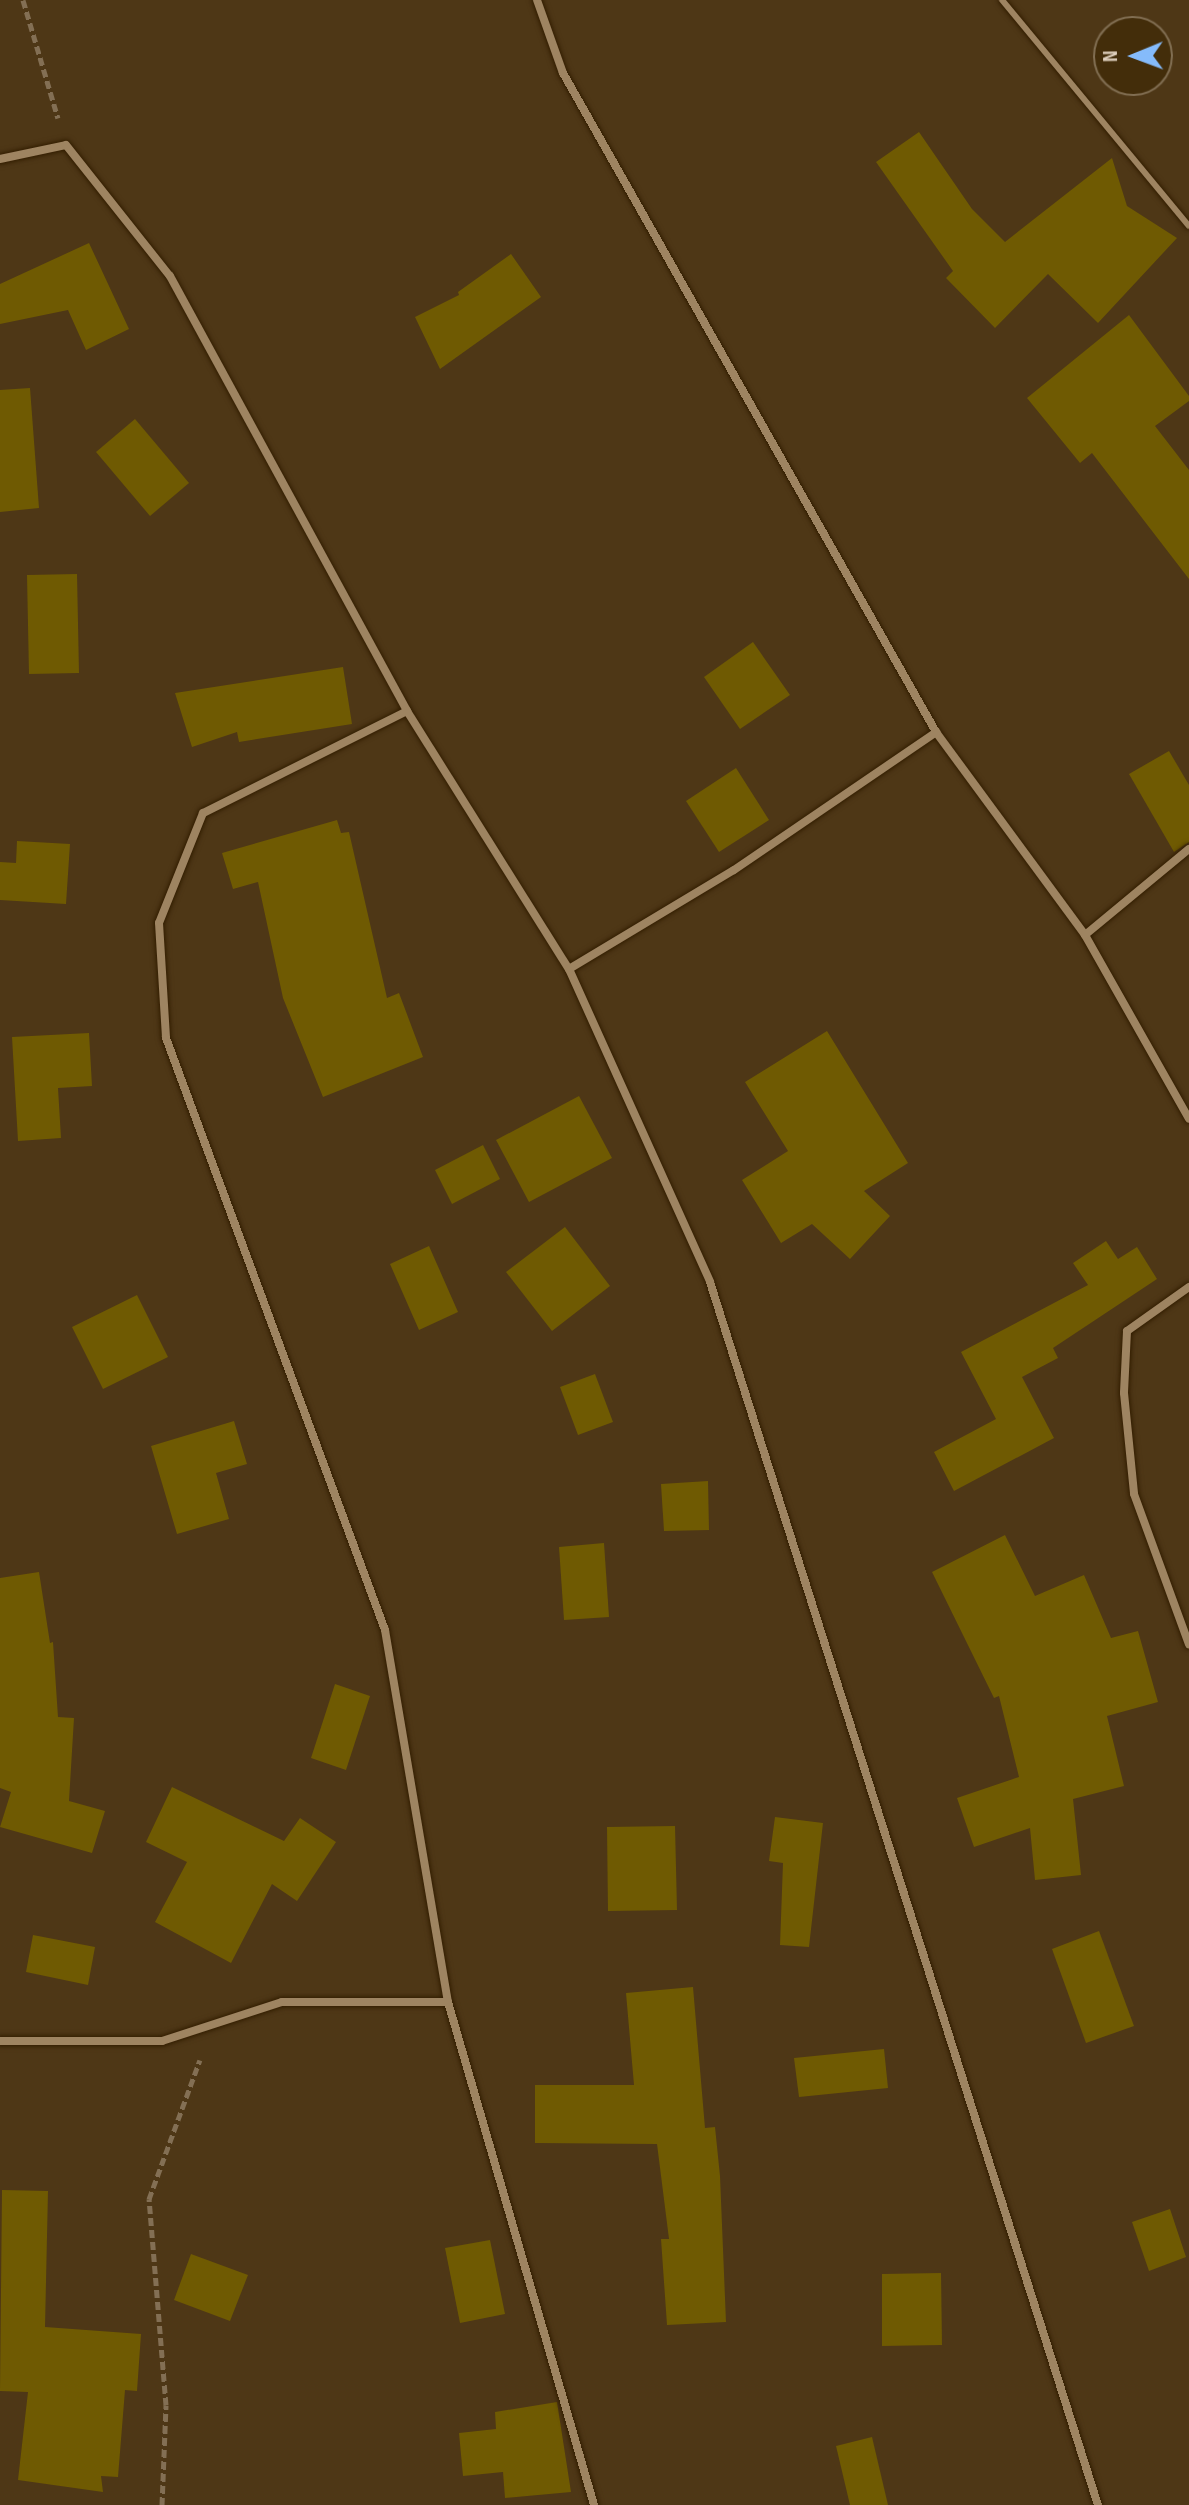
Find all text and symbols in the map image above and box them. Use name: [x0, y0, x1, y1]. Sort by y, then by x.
north arrow: [1093, 16, 1173, 96]
text: N: [1097, 50, 1124, 63]

